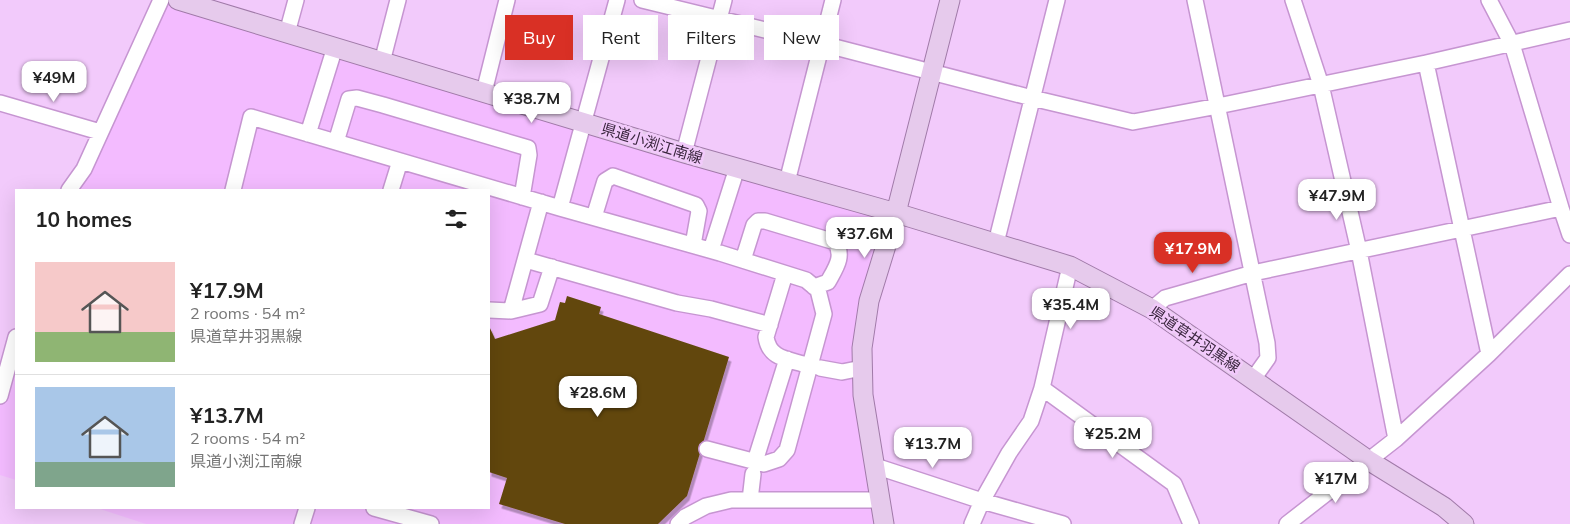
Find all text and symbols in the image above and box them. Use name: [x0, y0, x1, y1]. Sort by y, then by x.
chip: Buy: [505, 15, 573, 60]
chip: Rent: [583, 15, 658, 60]
chip: Filters: [668, 15, 754, 60]
chip: New: [764, 15, 839, 60]
pin: ¥49M: [24, 61, 84, 103]
text: ¥49M: [33, 67, 75, 87]
pin: ¥38.7M: [491, 82, 573, 124]
text: ¥38.7M: [504, 88, 560, 108]
street label: 県道小渕江南線: [599, 119, 705, 167]
pin: ¥47.9M: [1296, 178, 1378, 221]
text: ¥47.9M: [1309, 185, 1365, 205]
icon: filters: [442, 205, 470, 233]
text: 10 homes: [35, 206, 132, 232]
pin: ¥37.6M: [824, 216, 906, 259]
text: ¥37.6M: [837, 223, 893, 243]
pin: ¥17.9M: [1152, 232, 1234, 274]
text: ¥17.9M: [1165, 238, 1221, 258]
text: ¥17.9M: [190, 277, 264, 303]
icon: home: [75, 282, 135, 342]
pin: ¥35.4M: [1030, 288, 1112, 330]
text: ¥35.4M: [1043, 294, 1099, 314]
street label: 県道草井羽黒線: [1146, 302, 1244, 376]
text: 2 rooms · 54 m²: [190, 303, 305, 323]
text: 県道草井羽黒線: [190, 326, 302, 346]
pin: ¥28.6M: [557, 376, 639, 418]
text: ¥28.6M: [570, 382, 626, 402]
text: ¥13.7M: [190, 402, 264, 428]
icon: home: [75, 407, 135, 467]
pin: ¥25.2M: [1072, 416, 1154, 459]
text: ¥25.2M: [1085, 423, 1141, 443]
pin: ¥13.7M: [892, 426, 974, 469]
text: 2 rooms · 54 m²: [190, 428, 305, 448]
text: ¥13.7M: [905, 433, 961, 453]
text: 県道小渕江南線: [190, 451, 302, 471]
pin: ¥17M: [1306, 462, 1366, 504]
text: ¥17M: [1315, 468, 1357, 488]

